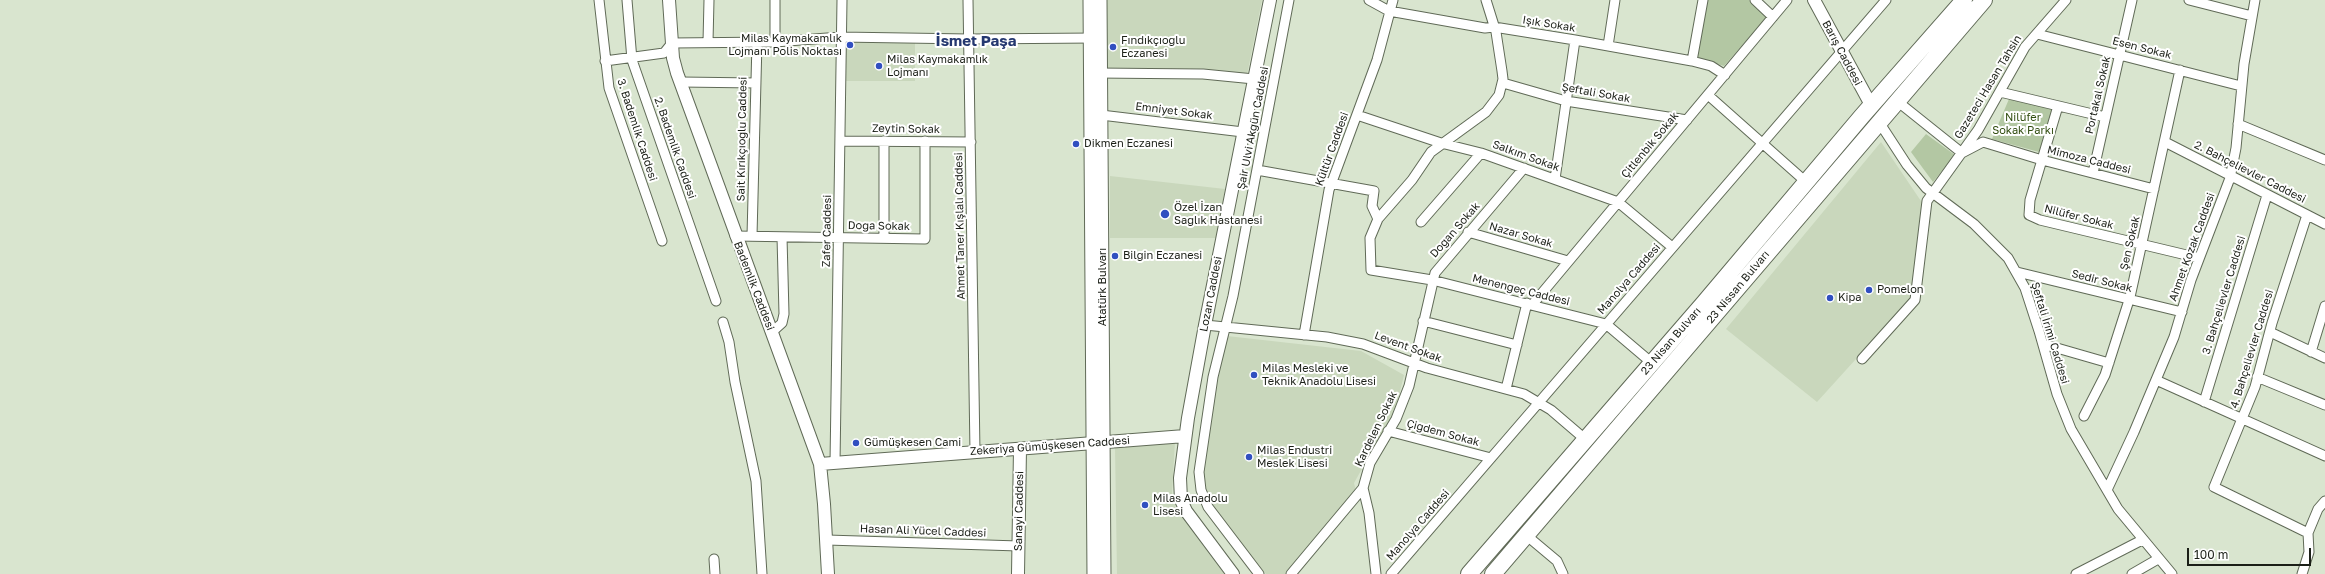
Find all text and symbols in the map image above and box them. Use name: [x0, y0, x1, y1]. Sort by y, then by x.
street label: Işık Sokak: [1522, 13, 1576, 35]
street label: Barış Caddesi: [1819, 18, 1865, 88]
place label: Milas Kaymakamlık Lojmanı Polis Noktası: [728, 32, 842, 58]
district label: İsmet Paşa: [936, 32, 1016, 50]
street label: Gazeteci Hasan Tahsin: [1952, 33, 2024, 141]
place label: Fındıkçıoğlu Eczanesi: [1121, 34, 1185, 60]
street label: Esen Sokak: [2111, 34, 2173, 62]
marker: Milas Kaymakamlık Lojmanı Polis Noktası: [845, 40, 855, 50]
marker: Fındıkçıoğlu Eczanesi: [1108, 42, 1118, 52]
place label: Milas Kaymakamlık Lojmanı: [887, 53, 988, 79]
street label: Portakal Sokak: [2083, 55, 2113, 135]
marker: Milas Kaymakamlık Lojmanı: [874, 61, 884, 71]
street label: Şair Ulvi Akgün Caddesi: [1235, 65, 1271, 191]
street label: 3. Bademlik Caddesi: [614, 77, 660, 183]
street label: Sait Kırıkçıoğlu Caddesi: [734, 77, 750, 201]
street label: Şeftali Sokak: [1561, 80, 1631, 106]
street label: 2. Bademlik Caddesi: [651, 95, 699, 201]
street label: Emniyet Sokak: [1135, 100, 1213, 122]
street label: Çitlenbik Sokak: [1619, 109, 1681, 181]
street label: Kültür Caddesi: [1312, 110, 1352, 188]
park label: Nilüfer Sokak Parkı: [1992, 111, 2054, 137]
street label: Zeytin Sokak: [872, 122, 940, 136]
place label: Dikmen Eczanesi: [1084, 137, 1173, 151]
street label: Salkım Sokak: [1491, 138, 1561, 174]
street label: 2. Bahçelievler Caddesi: [2192, 138, 2308, 206]
marker: Dikmen Eczanesi: [1071, 139, 1081, 149]
street label: Mimoza Caddesi: [2046, 143, 2132, 177]
street label: Ahmet Taner Kışlalı Caddesi: [952, 152, 968, 300]
street label: Ahmet Kozak Caddesi: [2166, 191, 2218, 303]
street label: Zafer Caddesi: [820, 195, 834, 267]
street label: Doğan Sokak: [1427, 200, 1483, 260]
place label: Özel İzan Sağlık Hastanesi: [1174, 201, 1262, 227]
street label: Nilüfer Sokak: [2043, 202, 2115, 232]
marker: Özel İzan Sağlık Hastanesi: [1159, 208, 1171, 220]
street label: Şen Sokak: [2117, 215, 2143, 271]
street label: Doğa Sokak: [848, 219, 910, 233]
street label: Nazar Sokak: [1488, 220, 1554, 250]
street label: 3. Bahçelievler Caddesi: [2200, 234, 2248, 356]
street label: Bademlik Caddesi: [731, 240, 777, 332]
street label: Manolya Caddesi: [1595, 241, 1663, 317]
street label: Atatürk Bulvarı: [1096, 248, 1110, 326]
street label: 23 Nissan Bulvarı: [1704, 248, 1772, 326]
place label: Bilgin Eczanesi: [1123, 249, 1202, 263]
marker: Bilgin Eczanesi: [1110, 251, 1120, 261]
street label: Lozan Caddesi: [1197, 255, 1225, 333]
street label: Sedir Sokak: [2070, 267, 2134, 295]
street label: Menengeç Caddesi: [1471, 271, 1571, 309]
street label: Şeftali İrimi Caddesi: [2028, 280, 2072, 386]
place label: Pomelon: [1877, 283, 1924, 297]
marker: Pomelon: [1864, 285, 1874, 295]
street label: 4. Bahçelievler Caddesi: [2228, 288, 2276, 410]
place label: Kipa: [1838, 291, 1862, 305]
marker: Kipa: [1825, 293, 1835, 303]
street label: 23 Nisan Bulvarı: [1638, 305, 1704, 377]
street label: Levent Sokak: [1373, 329, 1443, 365]
place label: Milas Mesleki ve Teknik Anadolu Lisesi: [1262, 362, 1376, 388]
marker: Milas Mesleki ve Teknik Anadolu Lisesi: [1249, 370, 1259, 380]
street label: Kardelen Sokak: [1352, 389, 1400, 469]
street label: Çiğdem Sokak: [1405, 417, 1481, 449]
street label: Zekeriya Gümüşkesen Caddesi: [970, 434, 1130, 458]
place label: Gümüşkesen Cami: [864, 436, 961, 450]
marker: Gümüşkesen Cami: [851, 438, 861, 448]
place label: Milas Endustri Meslek Lisesi: [1257, 444, 1332, 470]
marker: Milas Endustri Meslek Lisesi: [1244, 452, 1254, 462]
street label: Sanayi Caddesi: [1012, 471, 1026, 551]
street label: Manolya Caddesi: [1384, 487, 1452, 563]
place label: Milas Anadolu Lisesi: [1153, 492, 1228, 518]
marker: Milas Anadolu Lisesi: [1140, 500, 1150, 510]
street label: Hasan Ali Yücel Caddesi: [860, 522, 986, 540]
scale bar: [2189, 540, 2313, 566]
text: 100 m: [2194, 547, 2228, 562]

